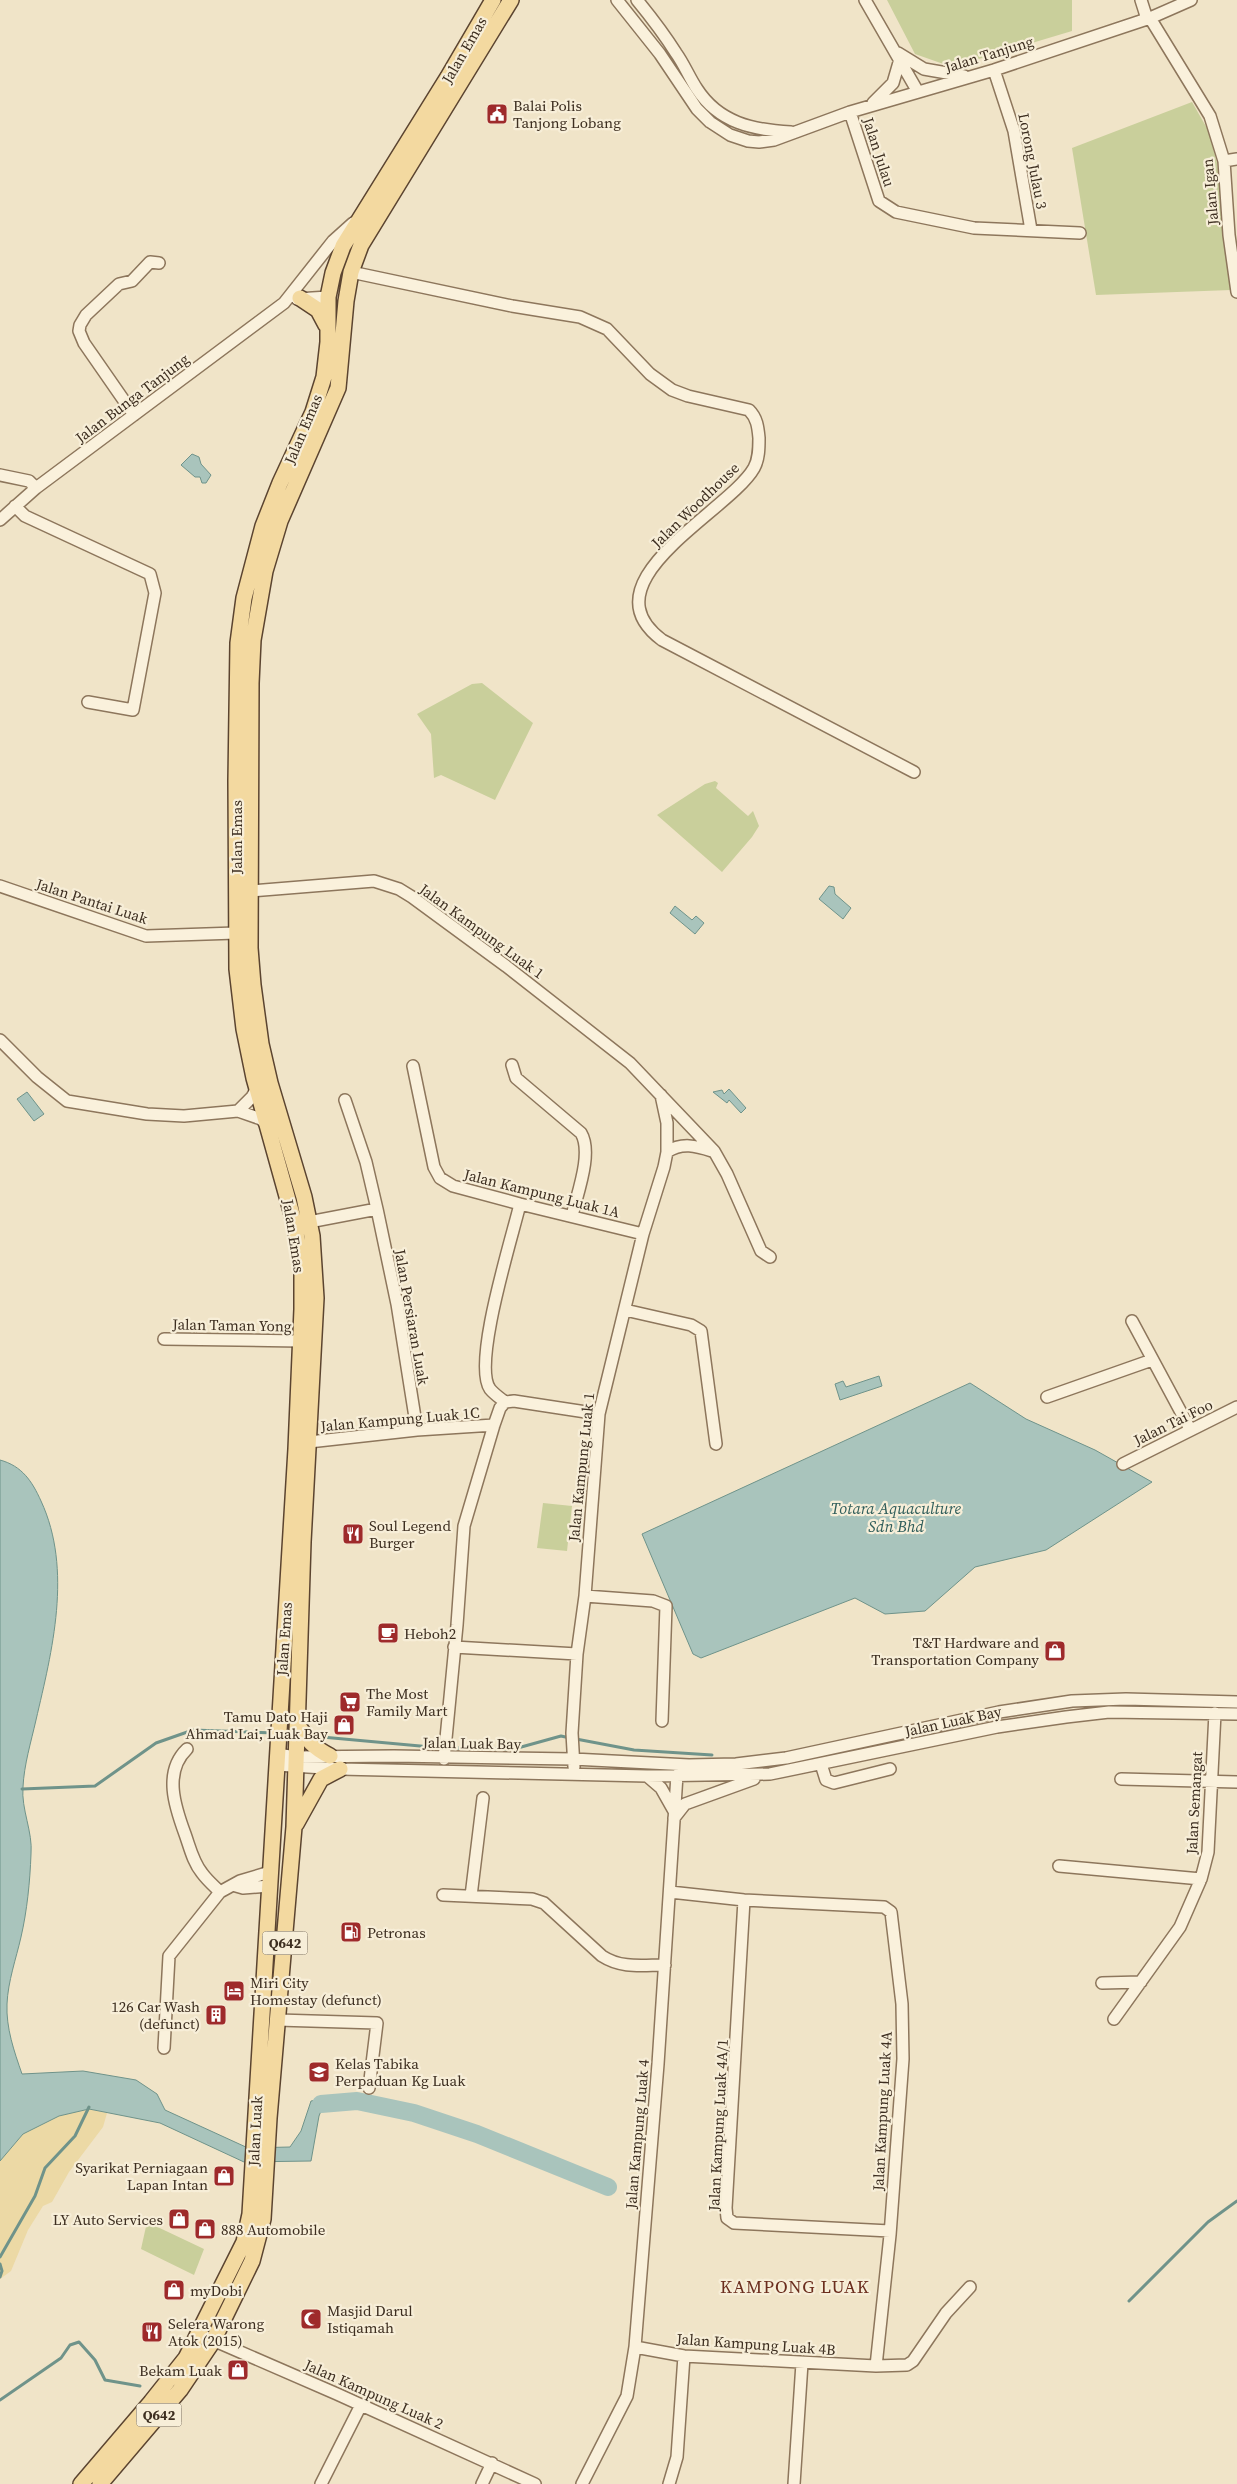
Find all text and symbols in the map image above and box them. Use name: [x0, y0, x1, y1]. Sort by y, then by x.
street label: Jalan Emas: [436, 13, 492, 88]
street label: Jalan Tanjung: [941, 30, 1036, 78]
place label: Balai Polis Tanjong Lobang: [513, 95, 621, 133]
public building icon: Balai Polis Tanjong Lobang: [485, 102, 509, 126]
street label: Lorong Julau 3: [1013, 111, 1053, 211]
street label: Jalan Julau: [858, 114, 900, 190]
street label: Jalan Igan: [1197, 158, 1223, 227]
street label: Jalan Bunga Tanjung: [70, 348, 193, 448]
street label: Jalan Emas: [278, 391, 327, 468]
street label: Jalan Woodhouse: [646, 457, 744, 553]
street label: Jalan Emas: [226, 800, 247, 875]
street label: Jalan Pantai Luak: [32, 873, 151, 929]
street label: Jalan Kampung Luak 1: [414, 878, 549, 984]
street label: Jalan Kampung Luak 1A: [461, 1163, 622, 1223]
street label: Jalan Emas: [278, 1197, 310, 1274]
street label: Jalan Persiaran Luak: [390, 1246, 434, 1387]
street label: Jalan Taman Yong: [171, 1313, 292, 1337]
street label: Jalan Kampung Luak 1: [563, 1391, 599, 1544]
street label: Jalan Tai Foo: [1129, 1394, 1216, 1451]
street label: Jalan Kampung Luak 1C: [319, 1402, 480, 1436]
water label: Totara Aquaculture Sdn Bhd: [831, 1497, 962, 1537]
place label: Soul Legend Burger: [369, 1515, 451, 1553]
restaurant icon: Soul Legend Burger: [341, 1522, 365, 1546]
street label: Jalan Emas: [271, 1601, 297, 1678]
cafe icon: Heboh2: [376, 1621, 400, 1645]
place label: Heboh2: [404, 1623, 456, 1644]
place label: T&T Hardware and Transportation Company: [871, 1632, 1039, 1670]
shop icon: T&T Hardware and Transportation Company: [1043, 1639, 1067, 1663]
place label: The Most Family Mart: [366, 1683, 448, 1721]
supermarket icon: The Most Family Mart: [338, 1690, 362, 1714]
street label: Jalan Luak Bay: [902, 1700, 1004, 1742]
place label: Tamu Dato Haji Ahmad Lai, Luak Bay: [186, 1706, 328, 1744]
shop icon: Tamu Dato Haji Ahmad Lai, Luak Bay: [332, 1713, 356, 1737]
street label: Jalan Luak Bay: [422, 1732, 522, 1754]
street label: Jalan Semangat: [1181, 1751, 1207, 1856]
fuel station icon: Petronas: [339, 1920, 363, 1944]
place label: Petronas: [367, 1922, 426, 1943]
road number: Q642: [262, 1932, 308, 1955]
place label: Miri City Homestay (defunct): [250, 1972, 382, 2010]
hotel icon: Miri City Homestay (defunct): [222, 1979, 246, 2003]
place label: 126 Car Wash (defunct): [111, 1996, 200, 2034]
building icon: 126 Car Wash (defunct): [204, 2003, 228, 2027]
street label: Jalan Kampung Luak 4A: [867, 2031, 897, 2192]
street label: Jalan Kampung Luak 4A/1: [703, 2038, 733, 2213]
place label: Kelas Tabika Perpaduan Kg Luak: [335, 2053, 466, 2091]
street label: Jalan Kampung Luak 4: [620, 2058, 654, 2211]
school or university icon: Kelas Tabika Perpaduan Kg Luak: [307, 2060, 331, 2084]
street label: Jalan Luak: [243, 2094, 267, 2168]
place label: Syarikat Perniagaan Lapan Intan: [75, 2157, 208, 2195]
shop icon: Syarikat Perniagaan Lapan Intan: [212, 2164, 236, 2188]
shop icon: LY Auto Services: [167, 2207, 191, 2231]
place label: LY Auto Services: [53, 2209, 163, 2230]
shop icon: 888 Automobile: [193, 2217, 217, 2241]
place label: 888 Automobile: [221, 2219, 326, 2240]
district label: KAMPONG LUAK: [720, 2274, 870, 2299]
shop icon: myDobi: [162, 2278, 186, 2302]
place label: myDobi: [190, 2280, 242, 2301]
place label: Masjid Darul Istiqamah: [327, 2300, 413, 2338]
mosque icon: Masjid Darul Istiqamah: [299, 2307, 323, 2331]
place label: Selera Warong Atok (2015): [168, 2313, 265, 2351]
restaurant icon: Selera Warong Atok (2015): [140, 2320, 164, 2344]
street label: Jalan Kampung Luak 4B: [675, 2328, 836, 2360]
street label: Jalan Kampung Luak 2: [300, 2354, 447, 2434]
shop icon: Bekam Luak: [226, 2358, 250, 2382]
place label: Bekam Luak: [139, 2360, 223, 2381]
road number: Q642: [136, 2404, 182, 2426]

